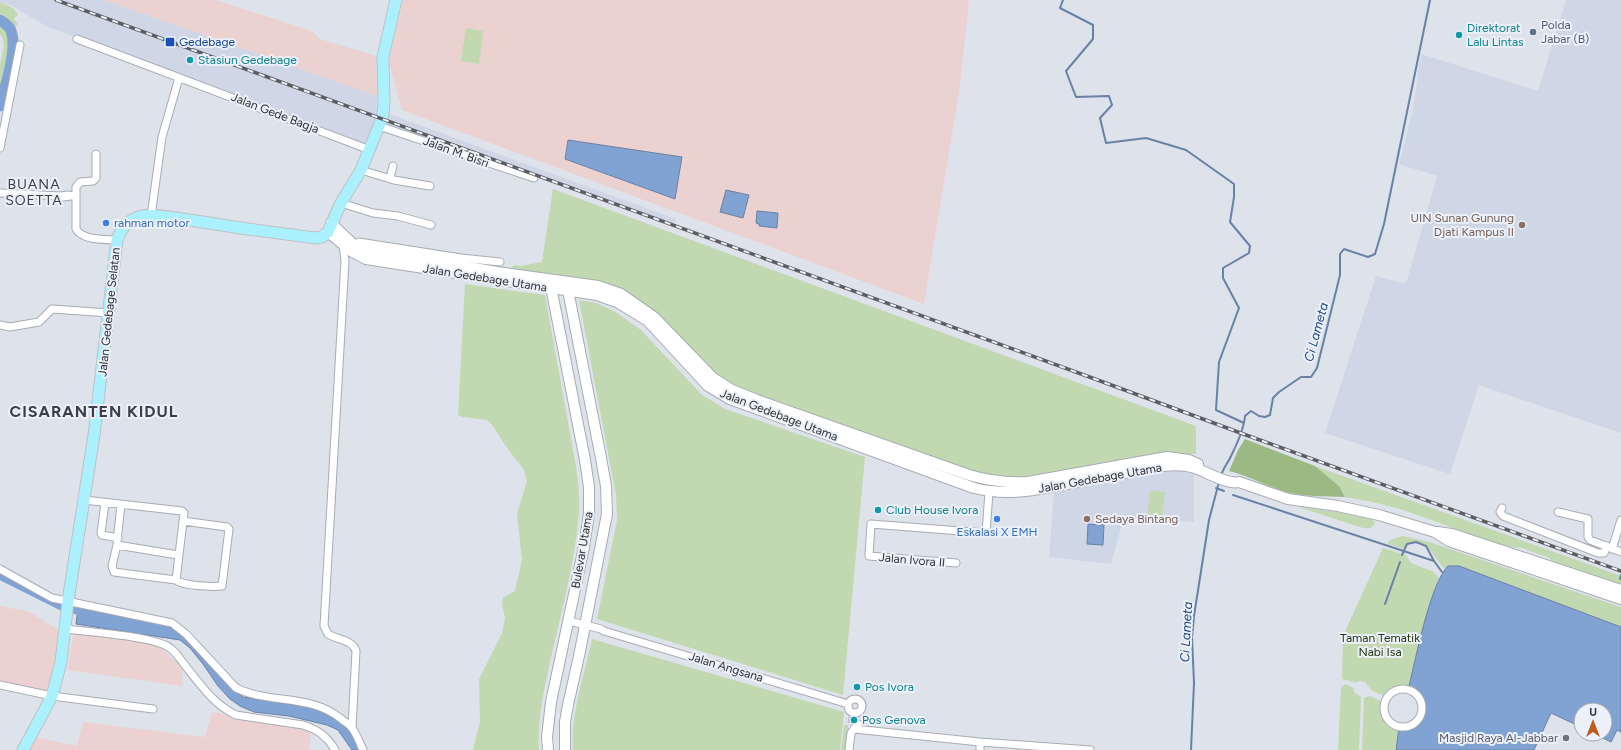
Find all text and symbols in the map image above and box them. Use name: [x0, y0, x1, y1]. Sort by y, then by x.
place label: Polda Jabar (B): [1541, 18, 1589, 46]
place label: Direktorat Lalu Lintas: [1467, 21, 1524, 49]
marker: Polda Jabar (B): [1528, 27, 1538, 37]
marker: Direktorat Lalu Lintas: [1454, 30, 1464, 40]
place label: Gedebage: [179, 35, 235, 49]
marker: Gedebage: [164, 36, 176, 48]
place label: Stasiun Gedebage: [198, 53, 297, 67]
marker: Stasiun Gedebage: [185, 55, 195, 65]
street label: Jalan Gede Bagja: [229, 90, 321, 136]
street label: Jalan M. Bisri: [421, 134, 491, 170]
district label: BUANA SOETTA: [5, 176, 63, 209]
place label: UIN Sunan Gunung Djati Kampus II: [1411, 211, 1514, 239]
place label: rahman motor: [114, 216, 190, 230]
marker: rahman motor: [101, 218, 111, 228]
marker: UIN Sunan Gunung Djati Kampus II: [1517, 220, 1527, 230]
street label: Jalan Gedebage Selatan: [95, 246, 123, 377]
street label: Jalan Gedebage Utama: [422, 261, 548, 295]
water label: Ci Lameta: [1301, 300, 1331, 363]
street label: Jalan Gedebage Utama: [718, 386, 840, 444]
district label: CISARANTEN KIDUL: [10, 402, 178, 421]
street label: Jalan Gedebage Utama: [1037, 460, 1163, 496]
place label: Club House Ivora: [886, 503, 978, 517]
marker: Club House Ivora: [873, 505, 883, 515]
street label: Bulevar Utama: [568, 511, 596, 589]
place label: Sedaya Bintang: [1095, 512, 1178, 526]
marker: Eskalasi X EMH: [992, 514, 1002, 524]
marker: Sedaya Bintang: [1082, 514, 1092, 524]
place label: Eskalasi X EMH: [956, 525, 1038, 539]
street label: Jalan Ivora II: [878, 550, 946, 570]
water label: Ci Lameta: [1177, 601, 1195, 663]
park label: Taman Tematik Nabi Isa: [1340, 631, 1420, 659]
street label: Jalan Angsana: [687, 649, 765, 685]
place label: Pos Ivora: [865, 680, 914, 694]
marker: Pos Ivora: [852, 682, 862, 692]
north arrow: [1573, 702, 1613, 742]
text: U: [1589, 706, 1597, 719]
place label: Pos Genova: [862, 713, 926, 727]
marker: Pos Genova: [849, 715, 859, 725]
place label: Masjid Raya Al-Jabbar: [1439, 731, 1558, 745]
marker: Masjid Raya Al-Jabbar: [1561, 733, 1571, 743]

